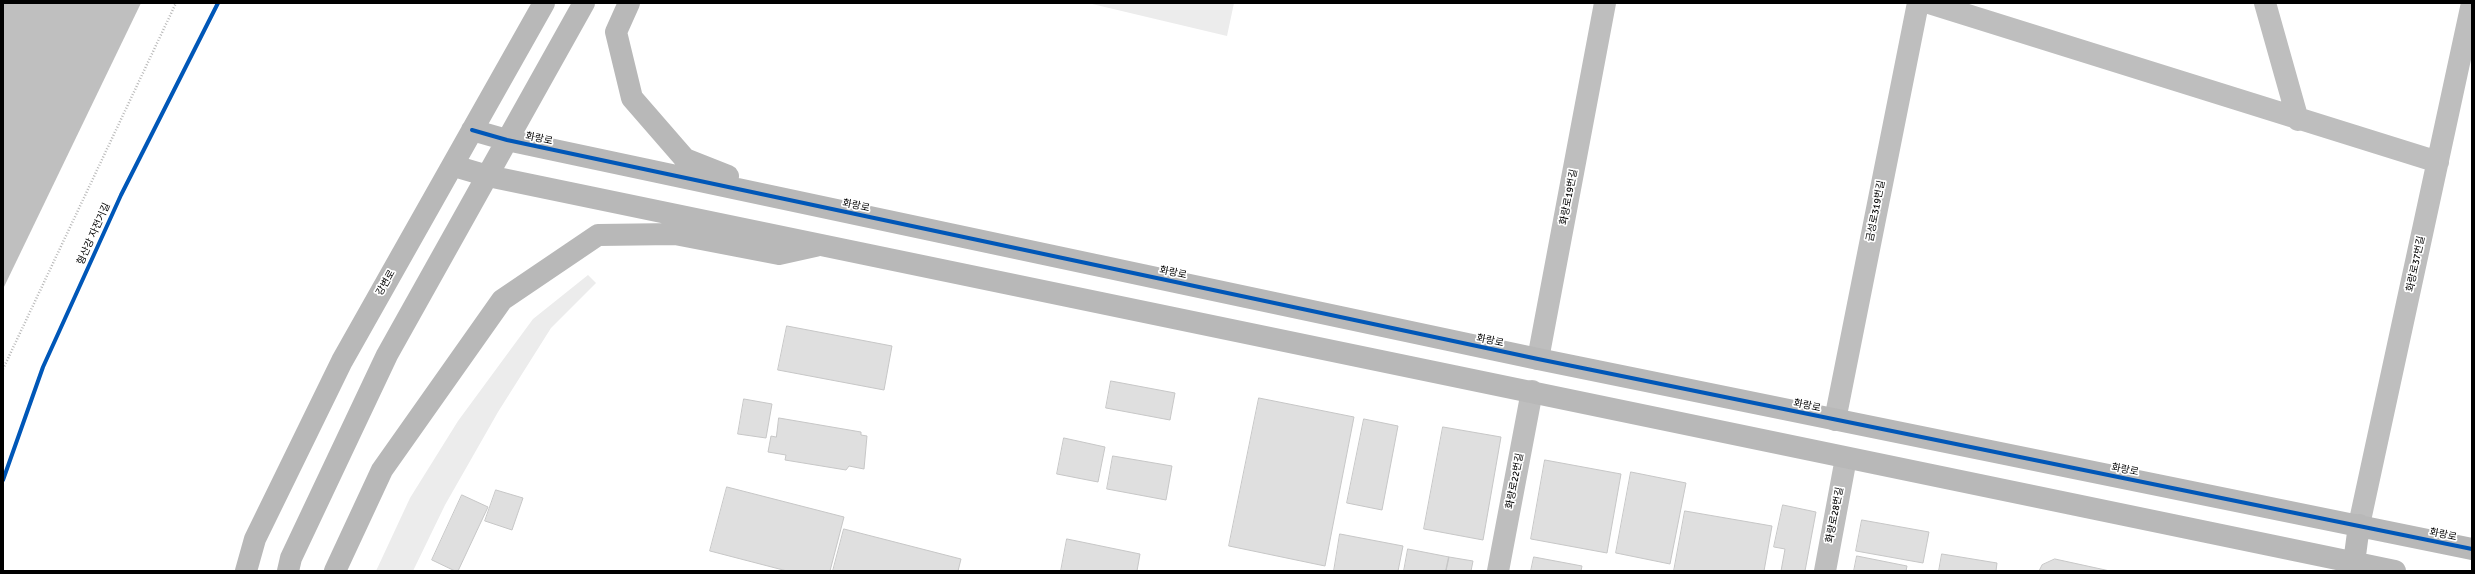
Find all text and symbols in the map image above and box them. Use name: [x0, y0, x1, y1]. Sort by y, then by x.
street label: 화랑로: [524, 130, 554, 148]
street label: 화랑로19번길: [1558, 168, 1580, 226]
street label: 금성로319번길: [1864, 179, 1888, 243]
street label: 화랑로: [841, 197, 871, 215]
street label: 형산강 자전거길: [75, 201, 113, 267]
street label: 화랑로37번길: [2404, 235, 2428, 293]
street label: 화랑로: [1158, 264, 1188, 282]
street label: 강변로: [374, 268, 398, 298]
street label: 화랑로: [1475, 332, 1505, 350]
street label: 화랑로: [1792, 397, 1822, 415]
street label: 화랑로22번길: [1504, 452, 1526, 510]
street label: 화랑로: [2110, 461, 2140, 479]
street label: 화랑로28번길: [1824, 486, 1846, 544]
street label: 화랑로: [2428, 526, 2458, 544]

